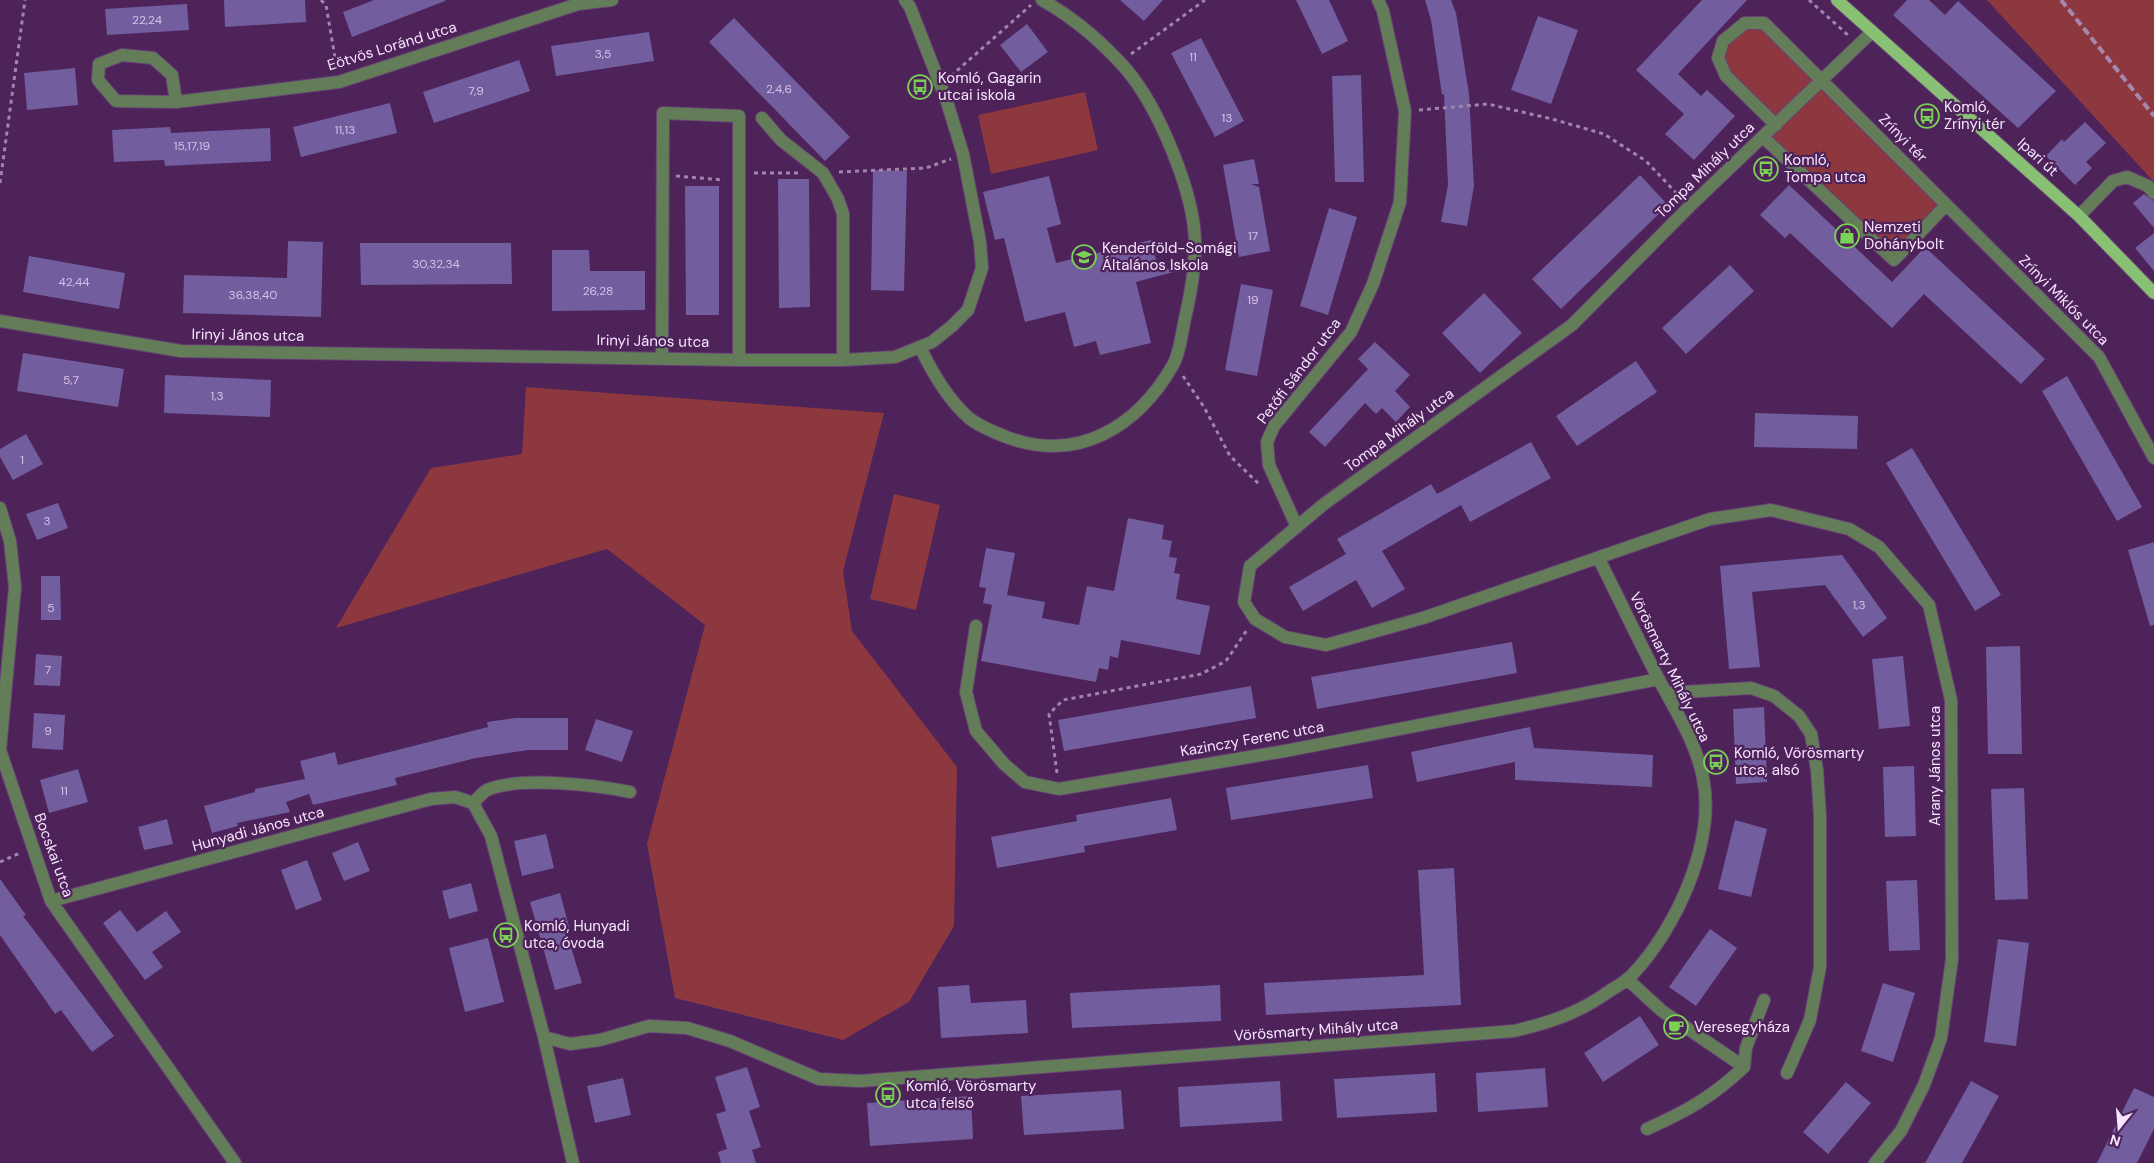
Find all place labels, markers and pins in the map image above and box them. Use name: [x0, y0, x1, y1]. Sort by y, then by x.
place label: Komló, Gagarin utcai iskola: [938, 68, 1041, 105]
bus stop icon: Komló, Gagarin utcai iskola: [907, 74, 933, 100]
place label: Komló, Zrínyi tér: [1944, 97, 2006, 134]
bus stop icon: Komló, Zrínyi tér: [1914, 103, 1940, 129]
place label: Komló, Tompa utca: [1784, 150, 1866, 187]
bus stop icon: Komló, Tompa utca: [1753, 156, 1779, 182]
place label: Nemzeti Dohánybolt: [1864, 217, 1944, 254]
shop icon: Nemzeti Dohánybolt: [1834, 223, 1860, 249]
place label: Kenderföld-Somági Általános Iskola: [1102, 238, 1237, 275]
school or university icon: Kenderföld-Somági Általános Iskola: [1071, 244, 1097, 270]
place label: Komló, Vörösmarty utca, alsó: [1734, 743, 1865, 780]
bus stop icon: Komló, Vörösmarty utca, alsó: [1703, 749, 1729, 775]
place label: Komló, Hunyadi utca, óvoda: [524, 916, 630, 953]
bus stop icon: Komló, Hunyadi utca, óvoda: [493, 922, 519, 948]
cafe icon: Veresegyháza: [1663, 1014, 1689, 1040]
place label: Veresegyháza: [1694, 1017, 1790, 1037]
place label: Komló, Vörösmarty utca felső: [906, 1076, 1037, 1113]
bus stop icon: Komló, Vörösmarty utca felső: [875, 1082, 901, 1108]

